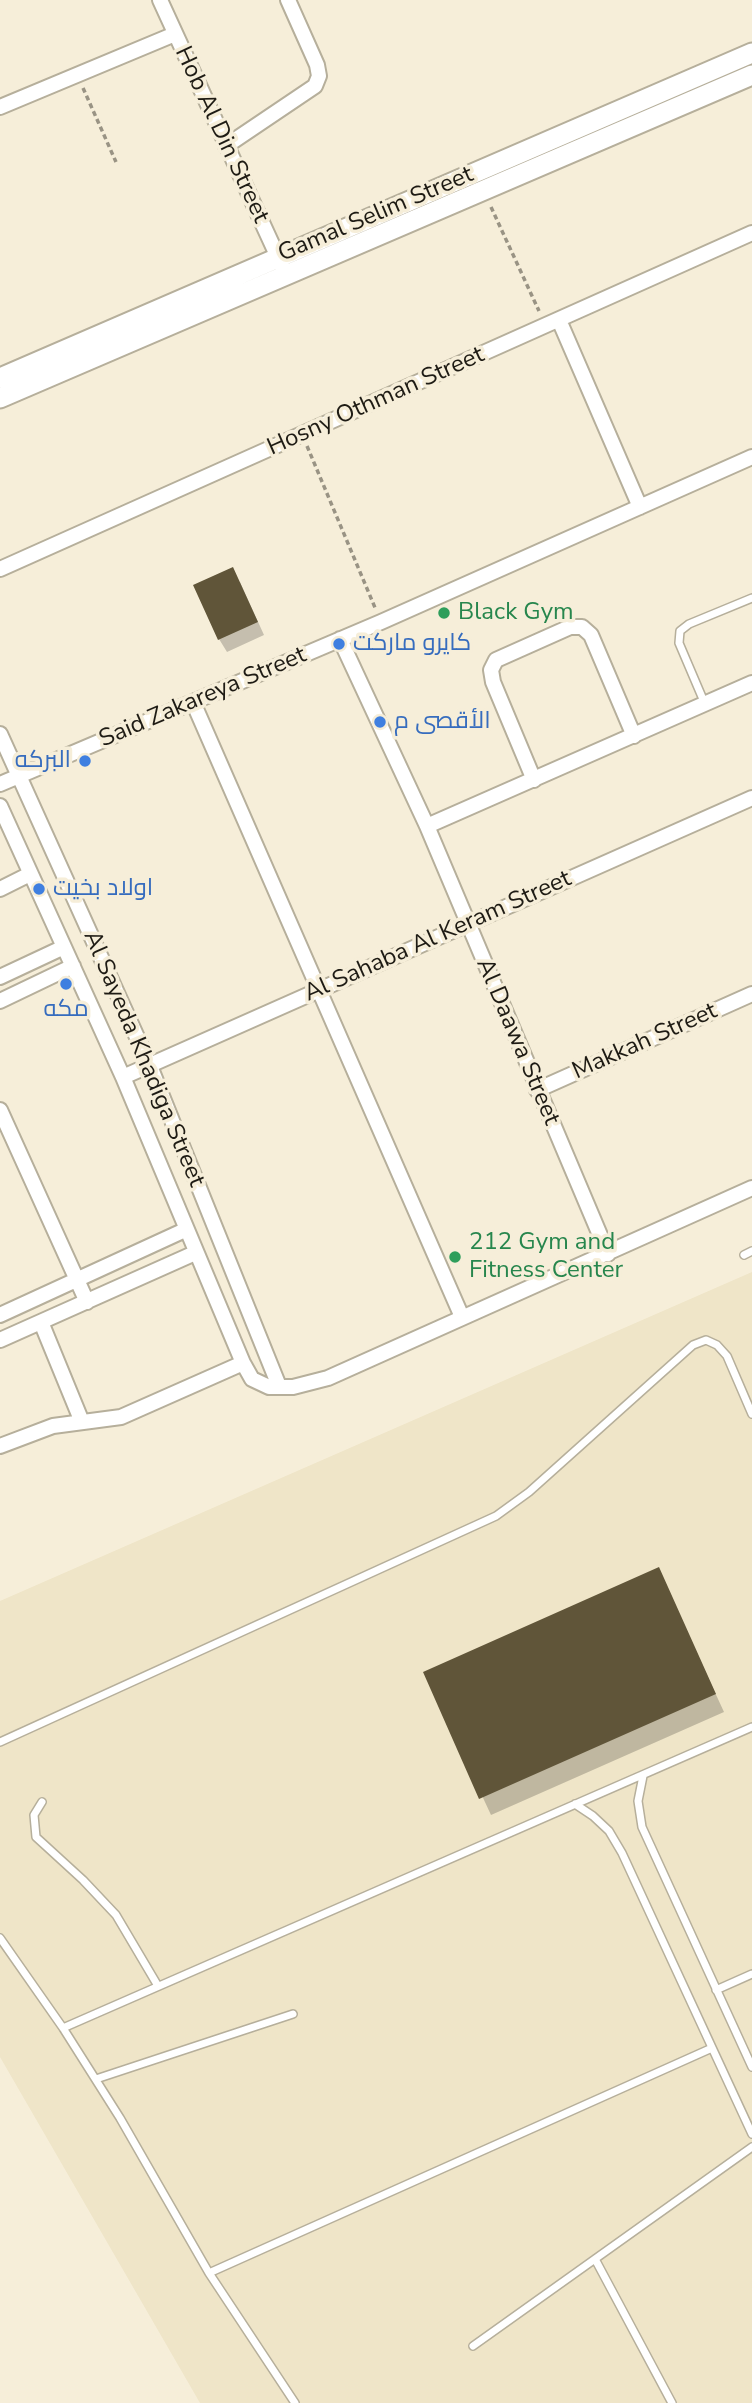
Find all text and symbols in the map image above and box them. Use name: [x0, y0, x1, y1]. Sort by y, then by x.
street label: Hob Al Din Street: [168, 42, 274, 228]
street label: Gamal Selim Street: [274, 161, 478, 269]
street label: Hosny Othman Street: [263, 341, 489, 463]
place label: Black Gym: [458, 599, 574, 627]
marker: Black Gym: [436, 605, 452, 621]
place label: كايرو ماركت: [353, 630, 471, 658]
marker: كايرو ماركت: [331, 636, 347, 652]
street label: Said Zakareya Street: [95, 641, 311, 755]
place label: الأقصى م: [394, 708, 491, 736]
marker: الأقصى م: [372, 714, 388, 730]
place label: البركه: [15, 747, 71, 775]
marker: البركه: [77, 753, 93, 769]
street label: Al Sahaba Al Keram Street: [300, 865, 576, 1009]
place label: اولاد بخيت: [53, 875, 153, 903]
marker: اولاد بخيت: [31, 881, 47, 897]
street label: Al Sayeda Khadiga Street: [76, 927, 210, 1191]
street label: Al Daawa Street: [469, 954, 565, 1130]
marker: مكه: [58, 976, 74, 992]
place label: مكه: [43, 996, 89, 1024]
street label: Makkah Street: [568, 997, 722, 1087]
place label: 212 Gym and Fitness Center: [469, 1229, 623, 1285]
marker: 212 Gym and Fitness Center: [447, 1249, 463, 1265]

